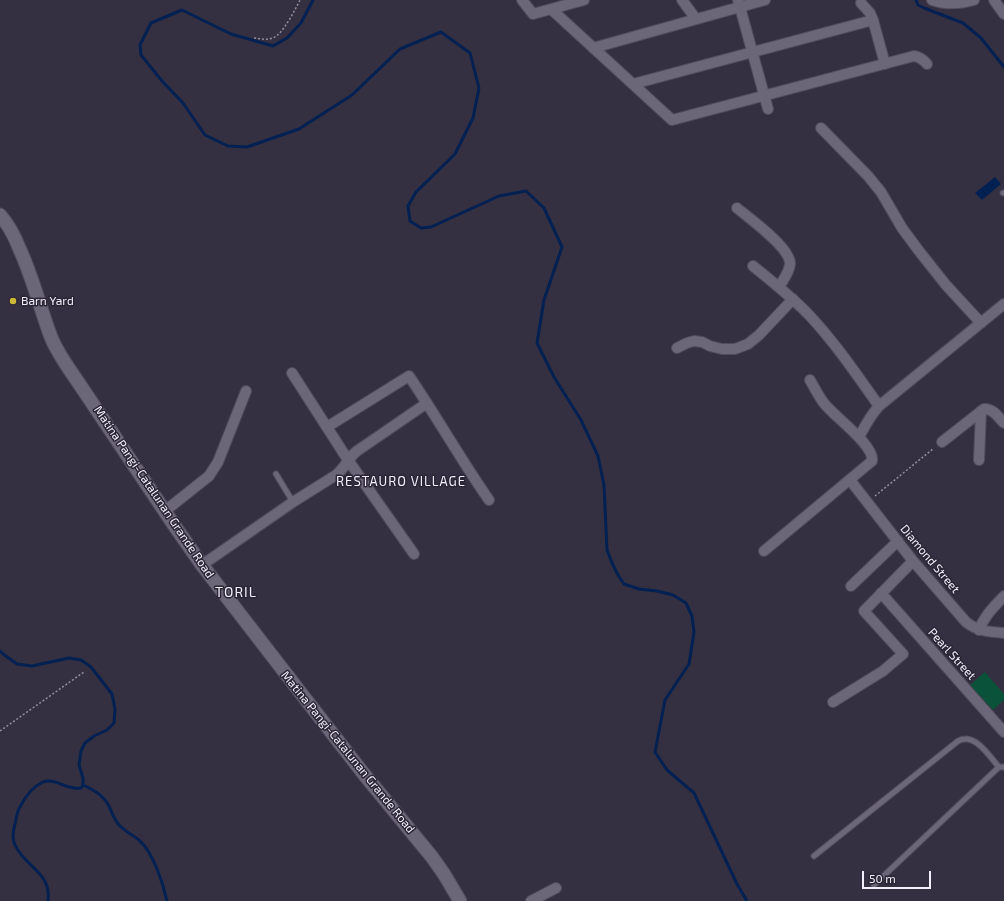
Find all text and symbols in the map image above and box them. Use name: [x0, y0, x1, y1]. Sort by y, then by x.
place label: Barn Yard: [21, 294, 74, 308]
marker: Barn Yard: [8, 296, 18, 306]
street label: Matina Pangi-Catalunan Grande Road: [91, 403, 217, 581]
district label: RESTAURO VILLAGE: [336, 474, 466, 490]
street label: Diamond Street: [897, 522, 963, 596]
district label: TORIL: [215, 584, 257, 600]
street label: Pearl Street: [925, 625, 979, 683]
street label: Matina Pangi-Catalunan Grande Road: [278, 668, 418, 836]
scale bar: [864, 863, 933, 889]
text: 50 m: [869, 871, 896, 885]

